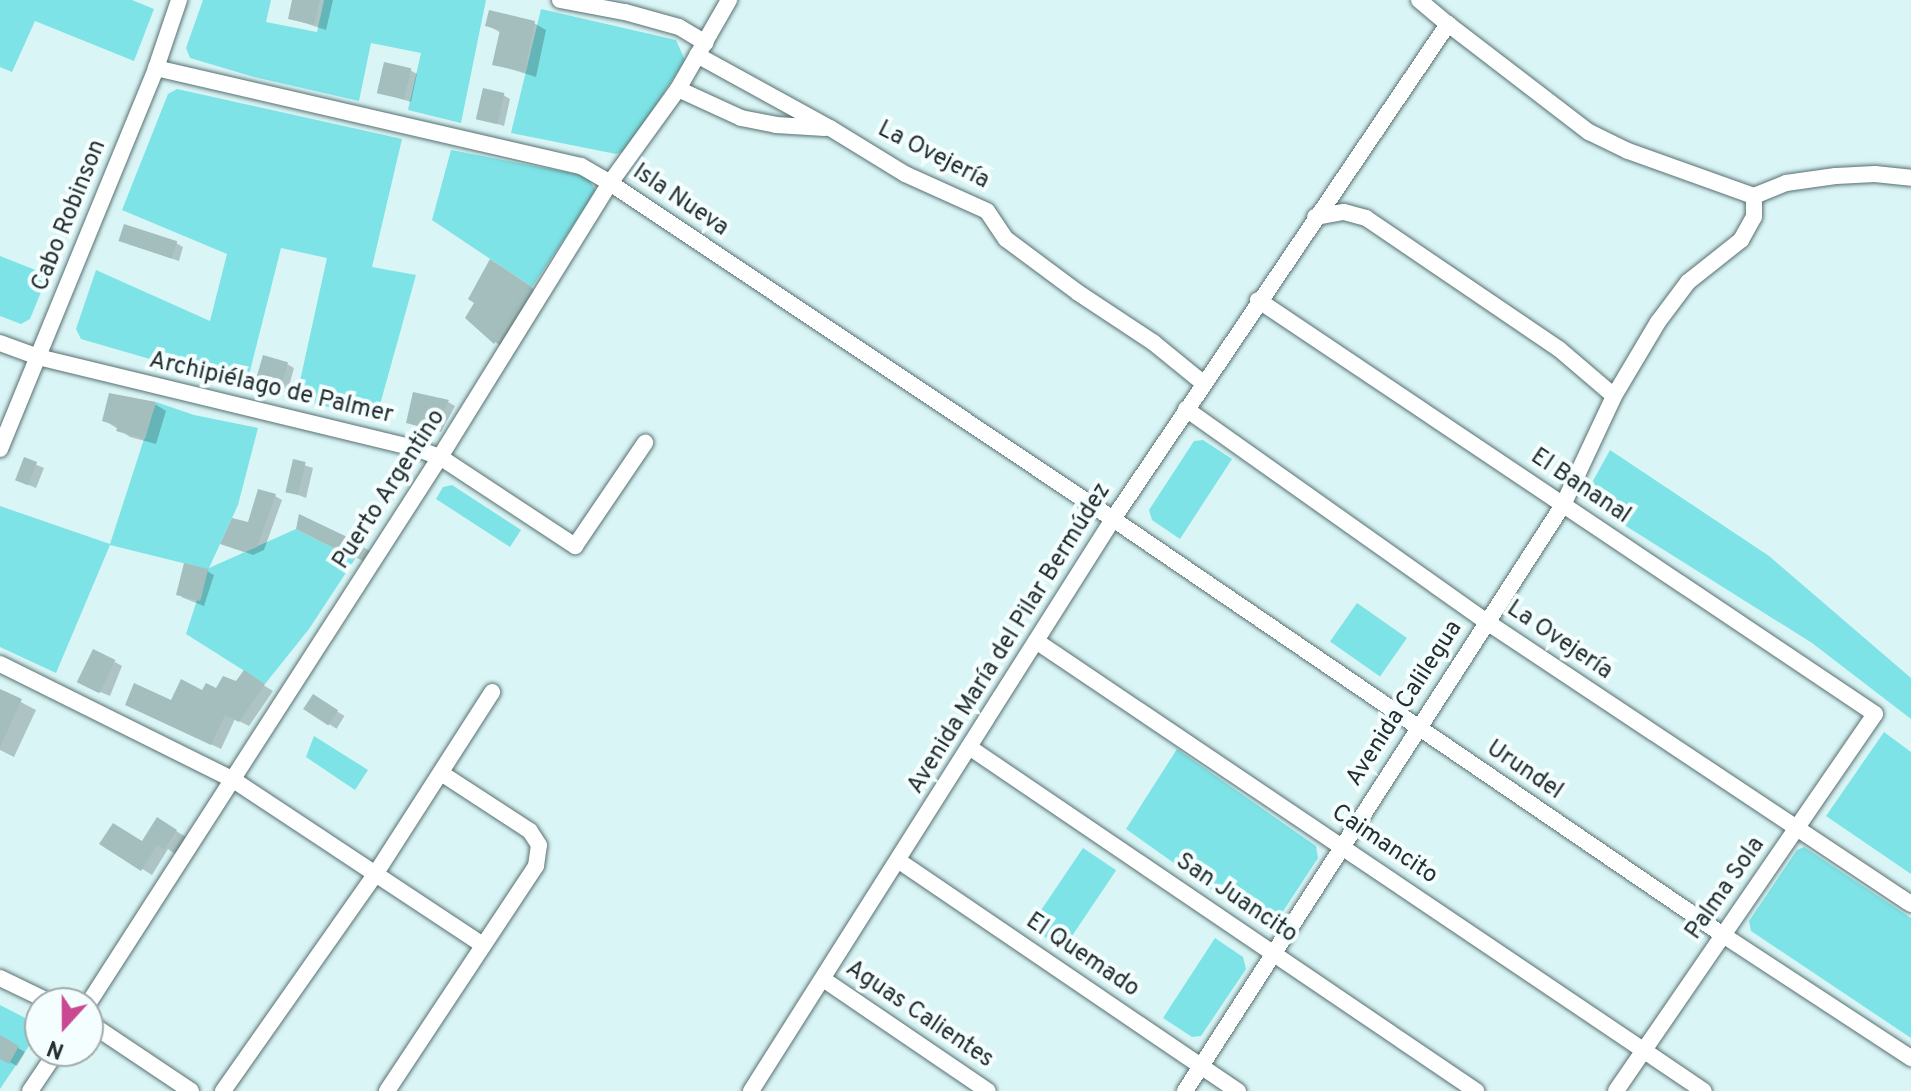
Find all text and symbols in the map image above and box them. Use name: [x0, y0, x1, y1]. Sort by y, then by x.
street label: La Ovejería: [872, 116, 994, 196]
street label: Cabo Robinson: [27, 136, 113, 296]
street label: Isla Nueva: [627, 158, 733, 244]
street label: Archipiélago de Palmer: [146, 347, 396, 431]
street label: Puerto Argentino: [327, 404, 453, 576]
street label: El Bananal: [1525, 443, 1635, 531]
street label: Avenida María del Pilar Bermúdez: [902, 478, 1118, 800]
street label: La Ovejería: [1501, 595, 1617, 687]
street label: Avenida Calilegua: [1341, 616, 1469, 792]
street label: Urundel: [1480, 735, 1568, 807]
street label: Caimancito: [1325, 799, 1443, 891]
street label: Palma Sola: [1680, 832, 1772, 946]
street label: San Juancito: [1170, 848, 1302, 950]
street label: El Quemado: [1020, 908, 1144, 1004]
street label: Aguas Calientes: [839, 955, 999, 1075]
north arrow: [24, 987, 104, 1067]
text: N: [44, 1033, 68, 1063]

